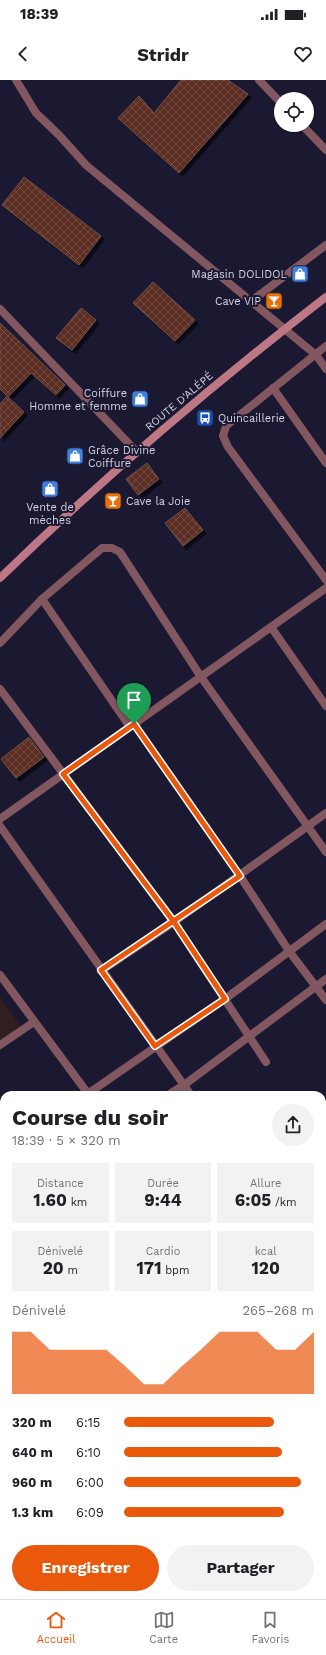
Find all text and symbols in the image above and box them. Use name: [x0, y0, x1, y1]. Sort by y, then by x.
text: 18:39: [20, 5, 59, 23]
icon: back: [12, 43, 34, 65]
icon: heart: [292, 43, 314, 65]
text: Stridr: [137, 44, 189, 65]
map controls: [274, 92, 314, 132]
button: locate: [274, 92, 314, 132]
shop icon: Magasin DOLIDOL: [290, 264, 310, 284]
place label: Magasin DOLIDOL: [191, 268, 287, 281]
bar icon: Cave VIP: [264, 291, 284, 311]
place label: Cave VIP: [215, 295, 261, 308]
street label: ROUTE D'ALÉPÉ: [142, 368, 216, 434]
place label: Coiffure Homme et femme: [29, 387, 127, 413]
shop icon: Coiffure Homme et femme: [130, 389, 150, 409]
bus stop icon: Quincaillerie: [195, 408, 215, 428]
place label: Quincaillerie: [218, 412, 285, 425]
place label: Grâce Divine Coiffure: [88, 444, 155, 470]
shop icon: Grâce Divine Coiffure: [65, 446, 85, 466]
shop icon: Vente de mèches: [40, 479, 60, 499]
bar icon: Cave la Joie: [103, 491, 123, 511]
place label: Cave la Joie: [126, 495, 190, 508]
place label: Vente de mèches: [26, 501, 74, 527]
pin: [117, 683, 151, 724]
icon: arrive: [123, 689, 145, 711]
button: share: [272, 1104, 314, 1146]
text: Course du soir: [12, 1105, 168, 1130]
text: 18:39 · 5 × 320 m: [12, 1133, 121, 1148]
text: Distance: [37, 1177, 84, 1190]
text: Durée: [147, 1177, 179, 1190]
text: Allure: [250, 1177, 281, 1190]
text: 1.60: [33, 1190, 67, 1210]
text: 9:44: [144, 1190, 182, 1210]
text: 6:05: [235, 1190, 271, 1210]
text: km: [67, 1196, 87, 1209]
text: /km: [271, 1196, 296, 1209]
text: Dénivelé: [37, 1245, 83, 1258]
text: Cardio: [146, 1245, 180, 1258]
text: kcal: [255, 1245, 277, 1258]
text: 20: [43, 1258, 64, 1278]
text: 171: [136, 1258, 161, 1278]
text: 120: [251, 1258, 280, 1278]
text: m: [64, 1264, 78, 1277]
text: bpm: [161, 1264, 190, 1277]
text: Dénivelé: [12, 1303, 66, 1318]
text: 265–268 m: [243, 1303, 314, 1318]
text: 320 m: [12, 1415, 52, 1430]
text: 6:15: [76, 1415, 100, 1430]
text: 640 m: [12, 1445, 53, 1460]
text: 6:10: [76, 1445, 101, 1460]
text: 960 m: [12, 1475, 52, 1490]
text: 6:00: [76, 1475, 104, 1490]
text: 1.3 km: [12, 1505, 53, 1520]
text: 6:09: [76, 1505, 104, 1520]
button: Enregistrer: [12, 1545, 159, 1591]
button: Partager: [167, 1545, 314, 1591]
tab: Accueil: [37, 1609, 76, 1646]
tab: Carte: [149, 1609, 178, 1646]
tab: Favoris: [252, 1609, 289, 1646]

